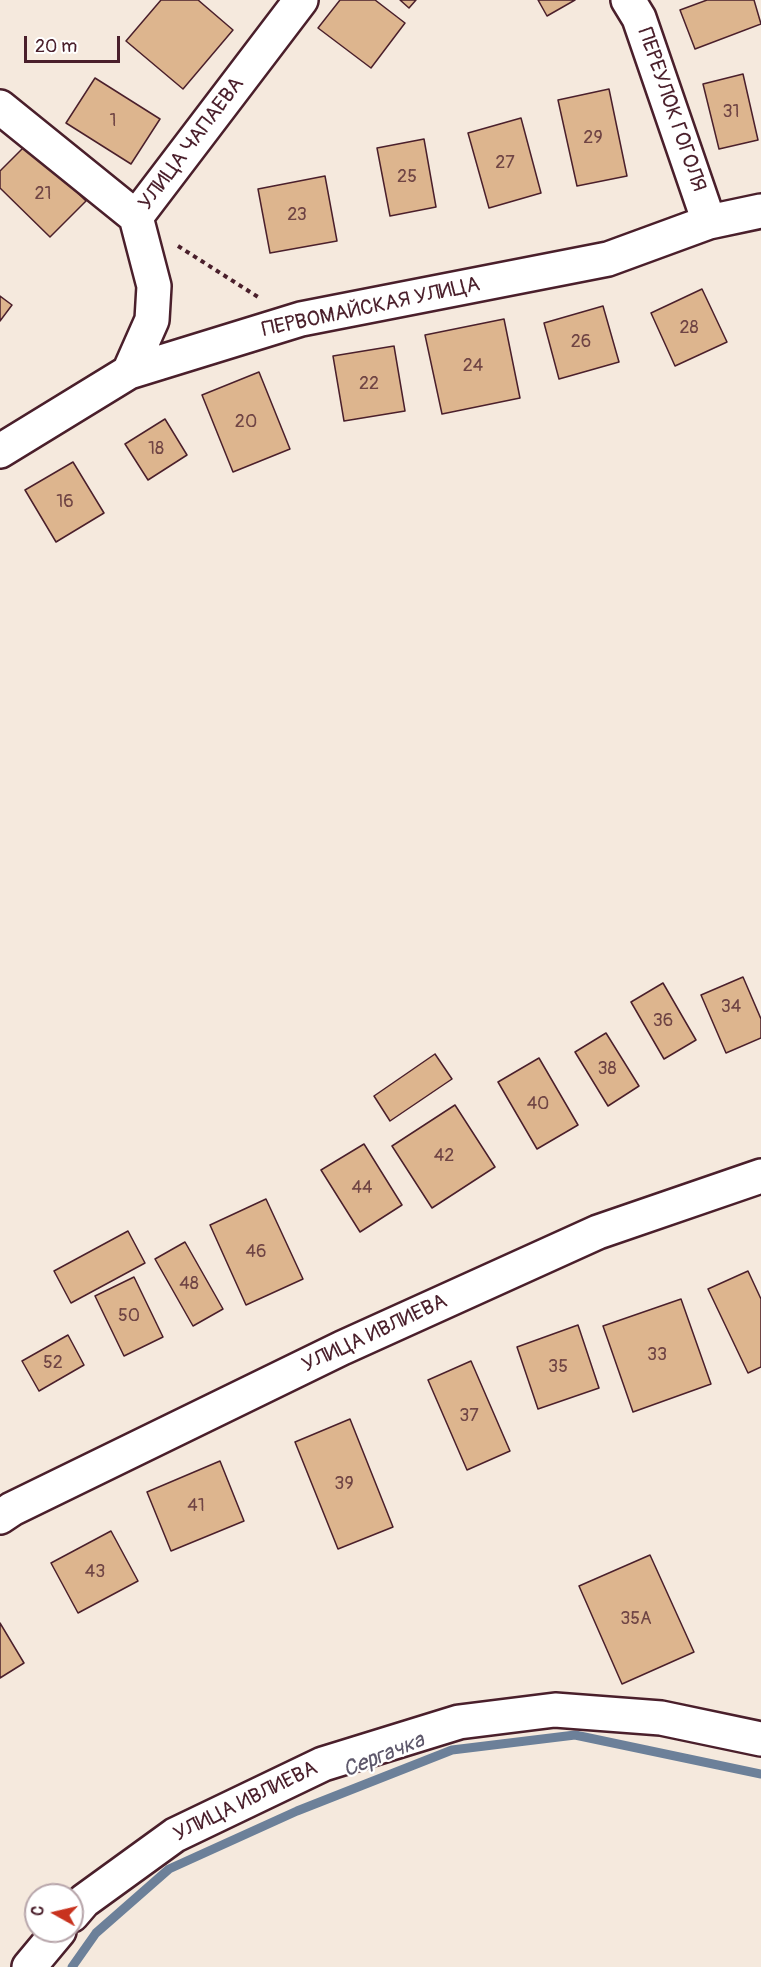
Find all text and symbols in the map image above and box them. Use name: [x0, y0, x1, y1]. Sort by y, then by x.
scale bar: [27, 24, 123, 62]
street label: ПЕРЕУЛОК ГОГОЛЯ: [631, 25, 711, 195]
text: 20 m: [35, 35, 77, 58]
street label: УЛИЦА ЧАПАЕВА: [134, 73, 250, 215]
house number: 31: [722, 101, 740, 123]
house number: 1: [109, 110, 117, 132]
house number: 29: [583, 127, 603, 149]
house number: 27: [495, 152, 515, 174]
house number: 25: [397, 166, 417, 188]
house number: 21: [34, 183, 52, 205]
house number: 23: [287, 204, 307, 226]
street label: ПЕРВОМАЙСКАЯ УЛИЦА: [260, 273, 482, 343]
house number: 28: [679, 317, 699, 339]
house number: 26: [571, 331, 591, 353]
house number: 24: [463, 355, 483, 377]
house number: 22: [359, 373, 379, 395]
house number: 20: [235, 411, 257, 433]
house number: 18: [148, 438, 164, 460]
house number: 16: [56, 491, 74, 513]
house number: 34: [721, 996, 741, 1018]
house number: 36: [653, 1010, 673, 1032]
house number: 38: [597, 1058, 617, 1080]
house number: 40: [527, 1093, 549, 1115]
house number: 42: [434, 1145, 454, 1167]
house number: 44: [352, 1177, 372, 1199]
house number: 46: [246, 1241, 266, 1263]
house number: 48: [179, 1273, 199, 1295]
street label: УЛИЦА ИВЛИЕВА: [299, 1289, 451, 1379]
house number: 50: [118, 1305, 140, 1327]
house number: 33: [647, 1344, 667, 1366]
house number: 52: [43, 1352, 63, 1374]
house number: 35: [548, 1356, 568, 1378]
house number: 37: [459, 1405, 479, 1427]
house number: 39: [334, 1473, 354, 1495]
house number: 41: [187, 1495, 205, 1517]
house number: 43: [85, 1561, 105, 1583]
house number: 35А: [620, 1608, 652, 1630]
water label: Сергачка: [340, 1728, 428, 1784]
street label: УЛИЦА ИВЛИЕВА: [170, 1756, 322, 1848]
north arrow: [24, 1883, 84, 1943]
text: С: [28, 1904, 49, 1917]

